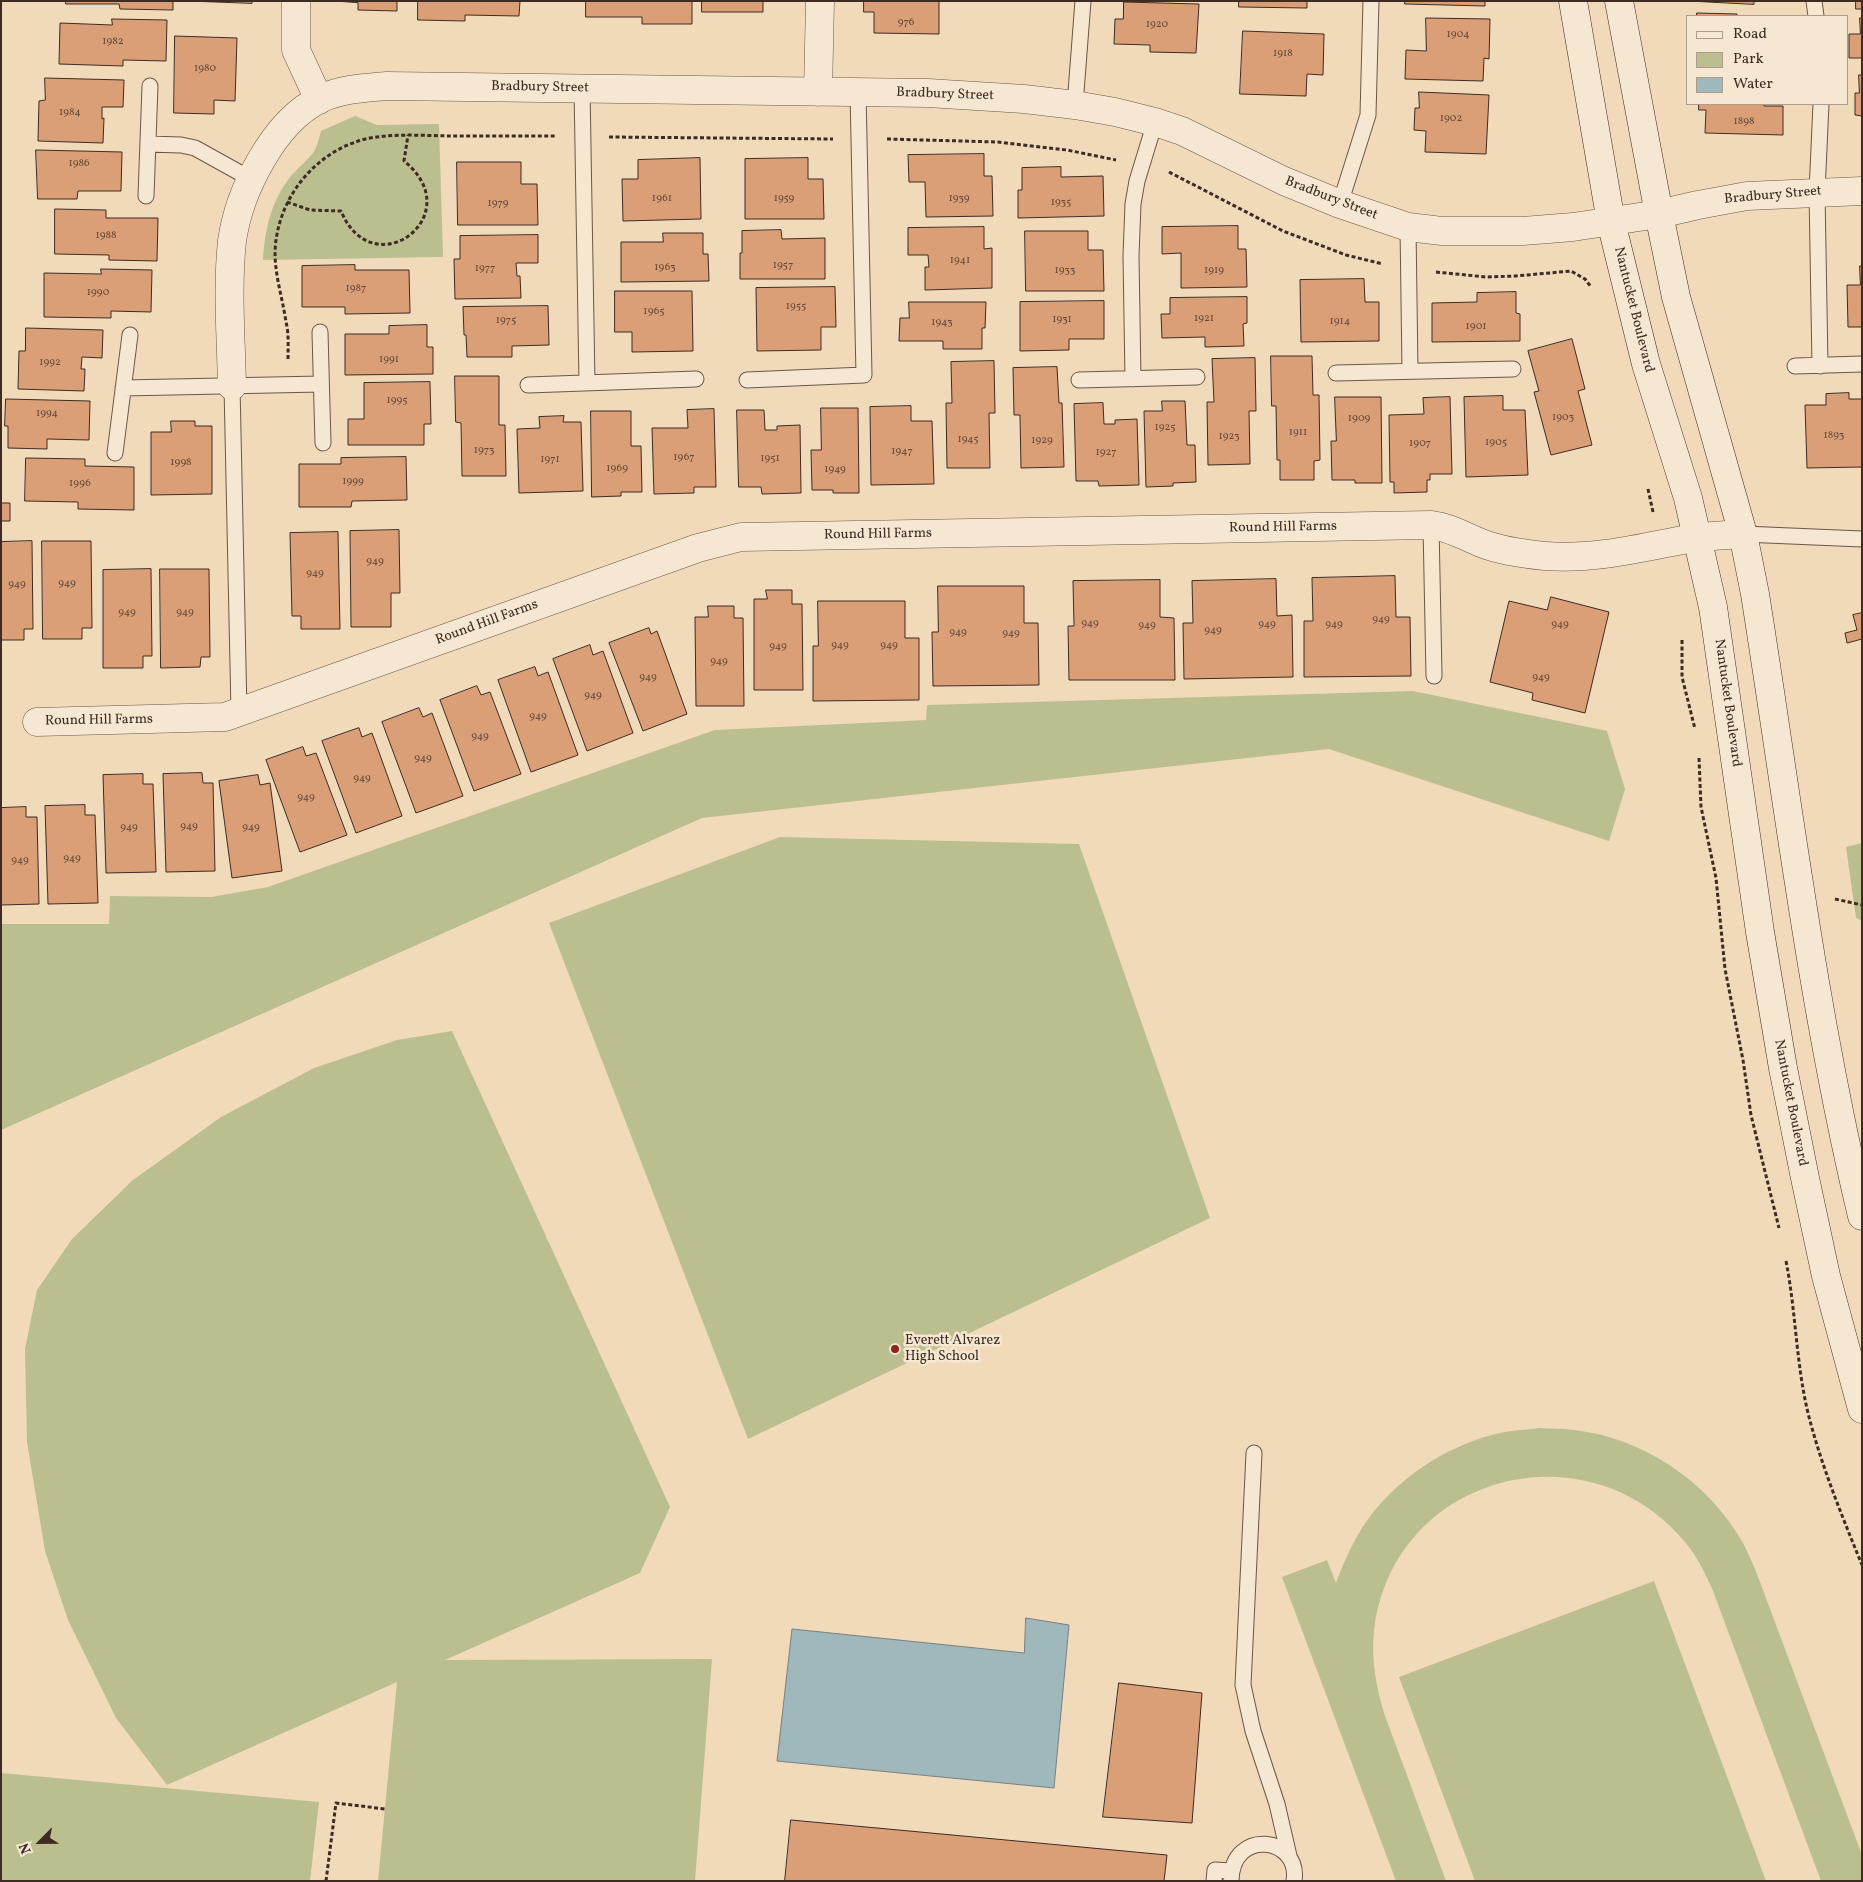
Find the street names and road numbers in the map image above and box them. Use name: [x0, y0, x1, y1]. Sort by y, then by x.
street label: Bradbury Street: [491, 79, 589, 97]
street label: Bradbury Street: [896, 85, 994, 105]
street label: Bradbury Street: [1282, 174, 1380, 224]
street label: Bradbury Street: [1723, 183, 1823, 209]
street label: Nantucket Boulevard: [1609, 245, 1657, 375]
street label: Round Hill Farms: [1229, 519, 1337, 537]
street label: Round Hill Farms: [824, 526, 932, 544]
street label: Round Hill Farms: [433, 597, 541, 649]
street label: Nantucket Boulevard: [1710, 638, 1744, 768]
street label: Round Hill Farms: [45, 712, 153, 730]
street label: Nantucket Boulevard: [1769, 1038, 1811, 1168]

